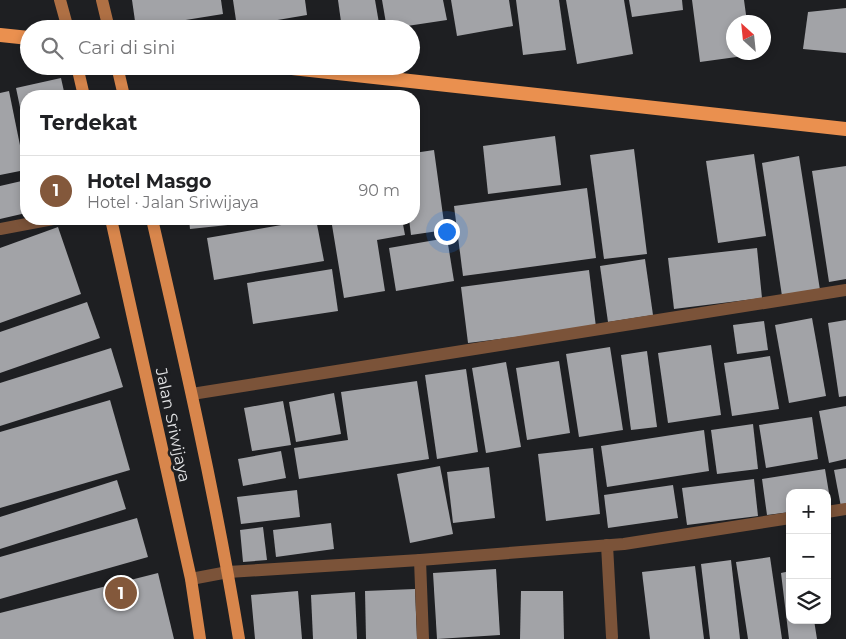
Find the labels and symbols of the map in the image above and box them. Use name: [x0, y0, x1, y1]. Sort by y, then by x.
north arrow: [726, 15, 771, 60]
your location: [434, 219, 460, 245]
street label: Jalan Sriwijaya: [151, 365, 194, 484]
pin: 1: [105, 574, 137, 612]

